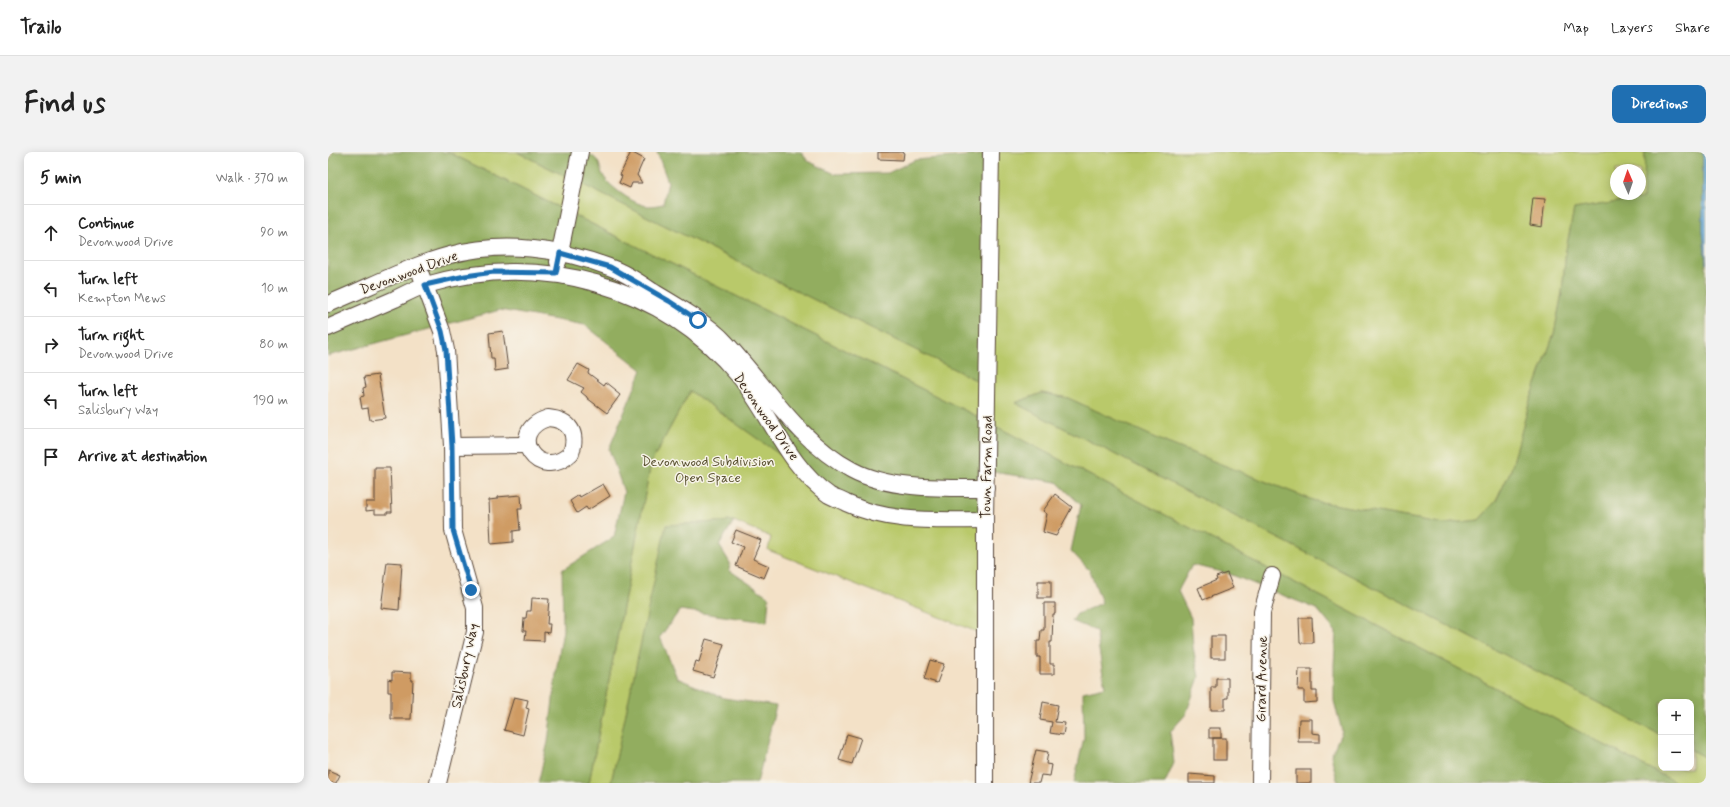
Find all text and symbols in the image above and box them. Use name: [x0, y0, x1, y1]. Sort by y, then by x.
text: Trailo: [20, 15, 62, 40]
text: Map: [1563, 19, 1589, 37]
text: Layers: [1611, 19, 1653, 37]
text: Share: [1675, 19, 1710, 37]
button: Directions: [1612, 85, 1706, 123]
text: Find us: [24, 86, 105, 123]
north arrow: [1610, 164, 1646, 200]
text: 5 min: [40, 167, 82, 189]
text: Walk · 370 m: [216, 170, 288, 187]
text: Continue: [78, 214, 134, 234]
icon: ahead: [40, 222, 62, 244]
text: 90 m: [260, 224, 288, 241]
text: Devonwood Drive: [78, 234, 173, 251]
street label: Devonwood Drive: [358, 247, 460, 299]
text: Turn left: [78, 270, 138, 290]
icon: left: [40, 278, 62, 300]
text: 10 m: [261, 280, 288, 297]
text: Kempton Mews: [78, 290, 166, 307]
route start: [689, 311, 707, 329]
text: Turn right: [78, 326, 145, 346]
icon: right: [40, 334, 62, 356]
text: 80 m: [259, 336, 288, 353]
text: Devonwood Drive: [78, 346, 173, 363]
street label: Devonwood Drive: [729, 370, 803, 464]
text: Turn left: [78, 382, 138, 402]
icon: left: [40, 390, 62, 412]
text: 190 m: [253, 392, 288, 409]
text: Salisbury Way: [78, 402, 158, 419]
street label: Town Farm Road: [977, 415, 997, 519]
icon: arrive: [40, 446, 62, 468]
text: Arrive at destination: [78, 447, 207, 467]
park label: Devonwood Subdivision Open Space: [641, 453, 775, 487]
route end: [462, 581, 480, 599]
street label: Salisbury Way: [447, 622, 483, 710]
street label: Girard Avenue: [1252, 635, 1272, 722]
map controls: [1658, 699, 1694, 771]
button: +: [1658, 699, 1694, 735]
button: −: [1658, 735, 1694, 771]

